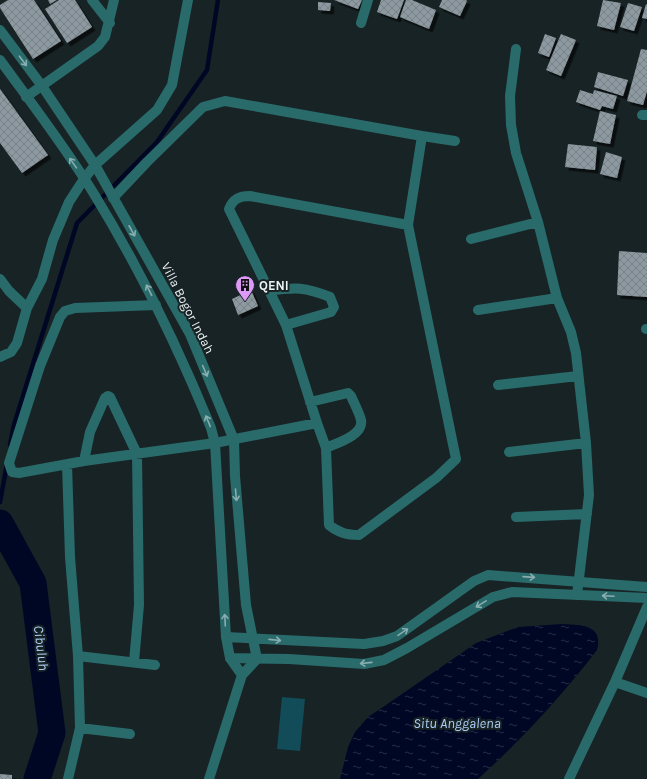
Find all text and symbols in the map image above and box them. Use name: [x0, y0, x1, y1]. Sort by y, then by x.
one-way arrow: [19, 55, 28, 66]
one-way arrow: [68, 157, 77, 168]
one-way arrow: [128, 225, 136, 237]
street label: Villa Bogor Indah: [159, 260, 217, 356]
building icon: QENI: [234, 274, 256, 302]
place label: QENI: [259, 278, 289, 293]
one-way arrow: [145, 284, 152, 296]
one-way arrow: [202, 364, 209, 376]
one-way arrow: [203, 416, 211, 428]
one-way arrow: [233, 488, 240, 501]
one-way arrow: [522, 574, 535, 581]
one-way arrow: [602, 593, 615, 600]
one-way arrow: [476, 600, 487, 608]
one-way arrow: [221, 614, 228, 627]
water label: Cibuluh: [30, 624, 52, 672]
one-way arrow: [397, 628, 408, 636]
one-way arrow: [268, 636, 281, 644]
one-way arrow: [360, 659, 373, 666]
water label: Situ Anggalena: [413, 715, 501, 732]

